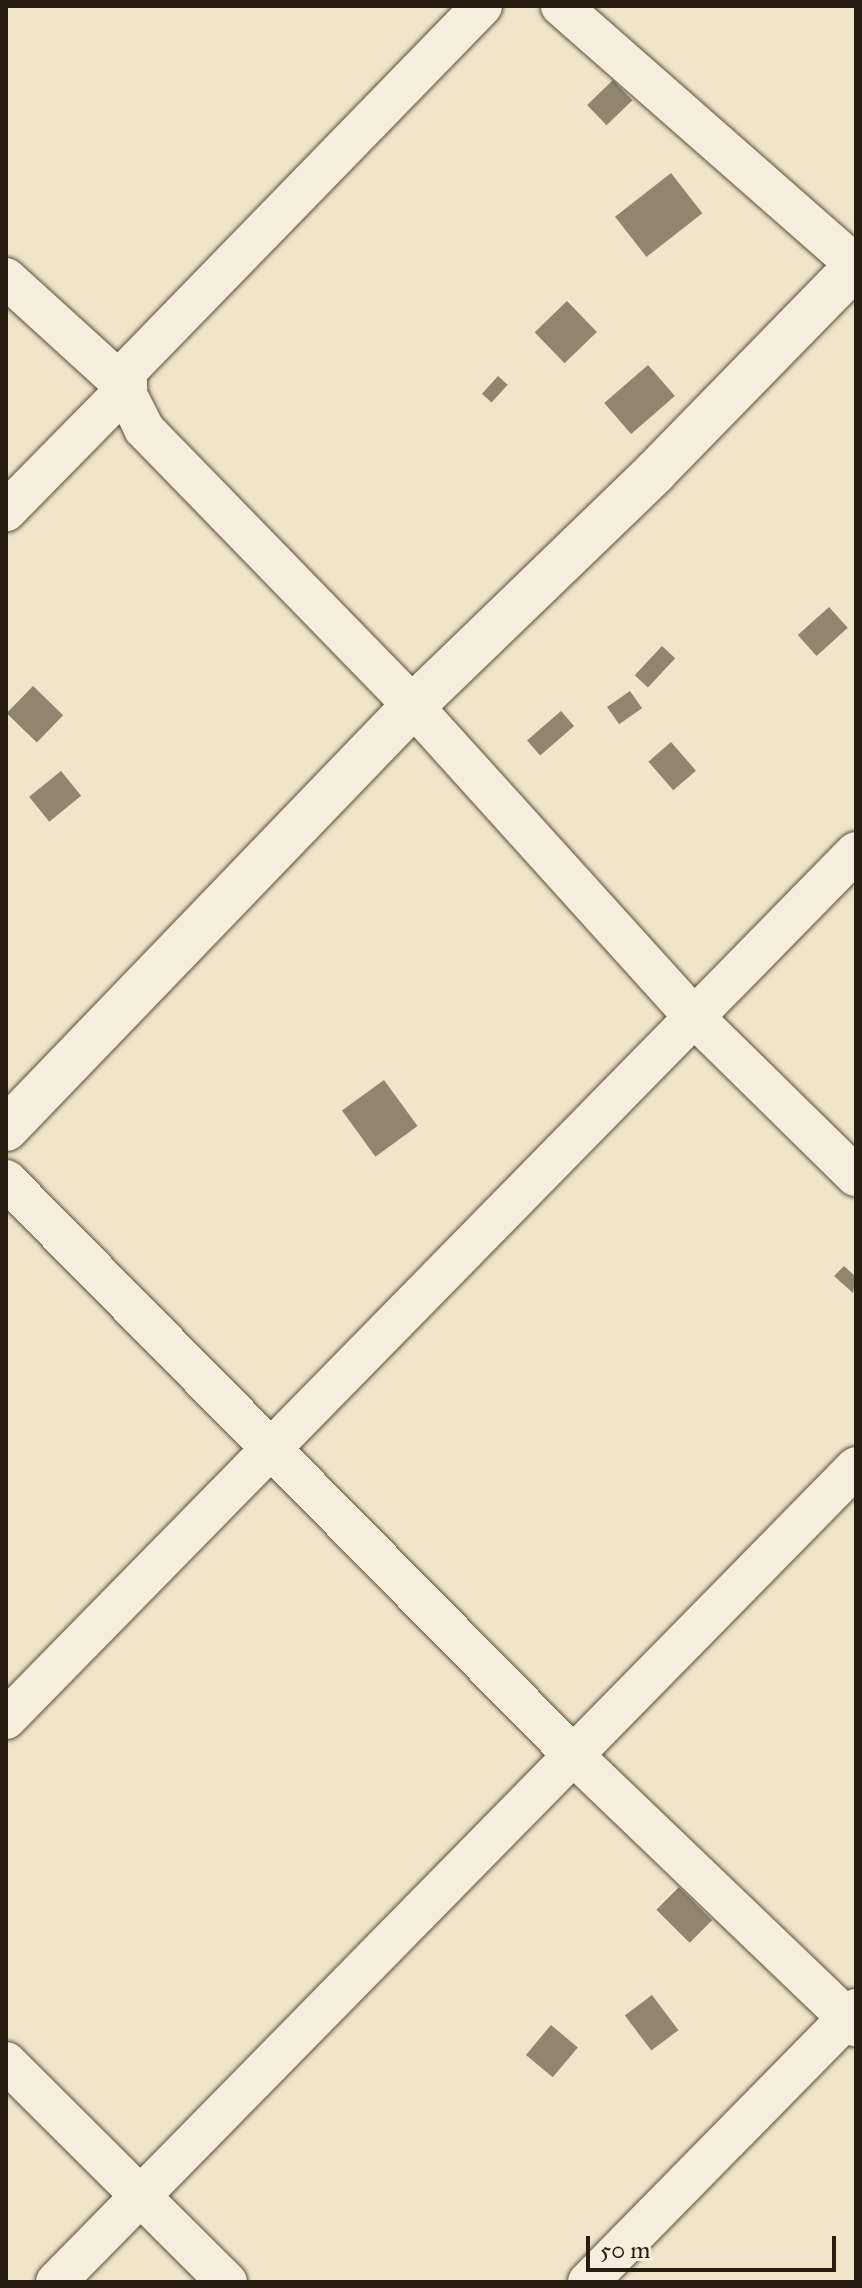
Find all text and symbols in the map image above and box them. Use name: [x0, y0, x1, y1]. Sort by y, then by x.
scale bar: [590, 2220, 840, 2270]
text: 50 m: [600, 2235, 650, 2265]

